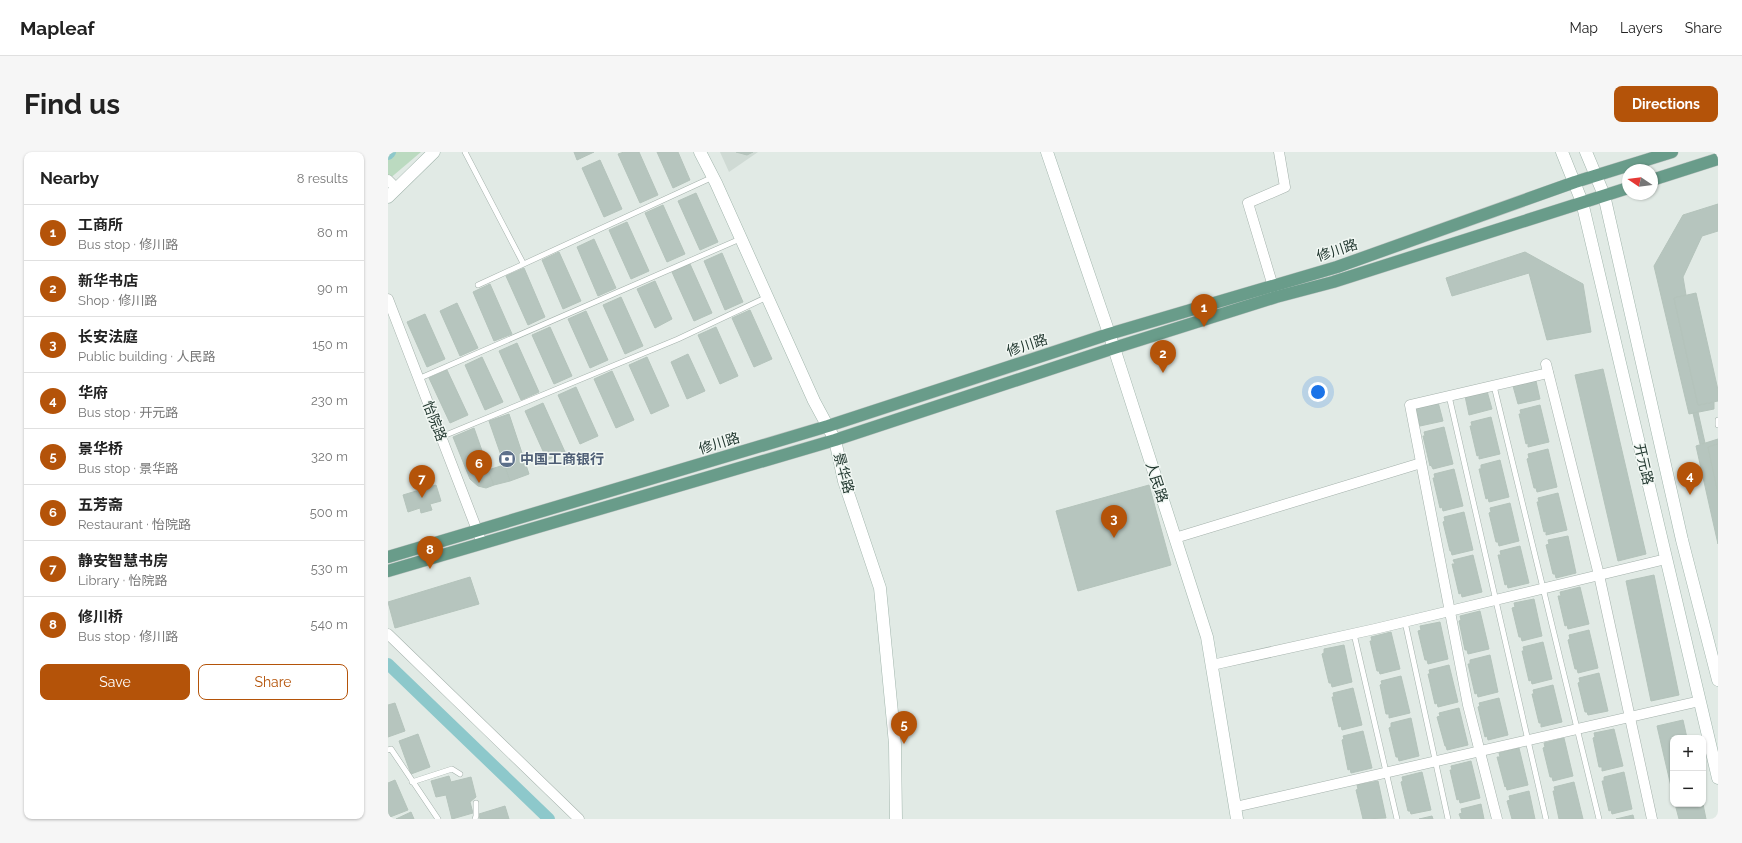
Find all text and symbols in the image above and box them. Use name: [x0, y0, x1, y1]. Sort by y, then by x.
text: Mapleaf: [20, 17, 95, 39]
text: Map: [1570, 20, 1598, 36]
text: Layers: [1620, 20, 1663, 36]
text: Share: [1685, 20, 1722, 36]
button: Directions: [1614, 86, 1718, 122]
text: Find us: [24, 88, 120, 121]
north arrow: [1622, 164, 1658, 200]
text: Nearby: [40, 168, 99, 188]
text: 8 results: [297, 171, 348, 186]
text: 工商所: [78, 216, 123, 234]
text: 1: [50, 225, 56, 240]
text: 80 m: [317, 225, 348, 240]
street label: 修川路: [1315, 236, 1359, 264]
text: Bus stop · 修川路: [78, 237, 178, 252]
text: 新华书店: [78, 272, 138, 290]
text: 2: [49, 281, 57, 296]
text: 90 m: [317, 281, 348, 296]
text: Shop · 修川路: [78, 293, 157, 308]
pin: 1: [1191, 294, 1217, 327]
text: 长安法庭: [78, 328, 138, 346]
street label: 修川路: [1005, 331, 1049, 359]
text: 3: [49, 337, 57, 352]
text: 150 m: [312, 337, 348, 352]
pin: 2: [1150, 340, 1176, 373]
text: Public building · 人民路: [78, 349, 215, 364]
your location: [1308, 382, 1328, 402]
text: 华府: [78, 384, 108, 402]
text: 4: [49, 393, 57, 408]
text: 230 m: [311, 393, 348, 408]
street label: 怡院路: [420, 399, 450, 443]
text: Bus stop · 开元路: [78, 405, 178, 420]
street label: 修川路: [697, 429, 741, 457]
text: 景华桥: [78, 440, 123, 458]
street label: 开元路: [1631, 442, 1657, 486]
text: 5: [49, 449, 57, 464]
text: 320 m: [311, 449, 348, 464]
bank icon: 中国工商银行: [497, 449, 517, 469]
pin: 6: [466, 450, 492, 483]
place label: 中国工商银行: [520, 451, 604, 467]
street label: 景华路: [831, 451, 857, 495]
street label: 人民路: [1143, 460, 1171, 504]
text: Bus stop · 景华路: [78, 461, 178, 476]
pin: 4: [1677, 462, 1703, 495]
pin: 7: [409, 465, 435, 498]
text: 五芳斋: [78, 496, 123, 514]
text: 6: [49, 505, 57, 520]
text: 500 m: [310, 505, 348, 520]
pin: 3: [1101, 505, 1127, 538]
text: Restaurant · 怡院路: [78, 517, 191, 532]
pin: 8: [417, 536, 443, 569]
text: 静安智慧书房: [78, 552, 168, 570]
text: 7: [49, 561, 57, 576]
text: 530 m: [311, 561, 348, 576]
text: Library · 怡院路: [78, 573, 167, 588]
text: 修川桥: [78, 608, 123, 626]
text: 8: [49, 617, 57, 632]
text: 540 m: [311, 617, 348, 632]
text: Bus stop · 修川路: [78, 629, 178, 644]
button: Save: [40, 664, 190, 700]
button: Share: [198, 664, 348, 700]
pin: 5: [891, 711, 917, 744]
map controls: [1670, 735, 1706, 807]
button: +: [1670, 735, 1706, 771]
button: −: [1670, 771, 1706, 807]

